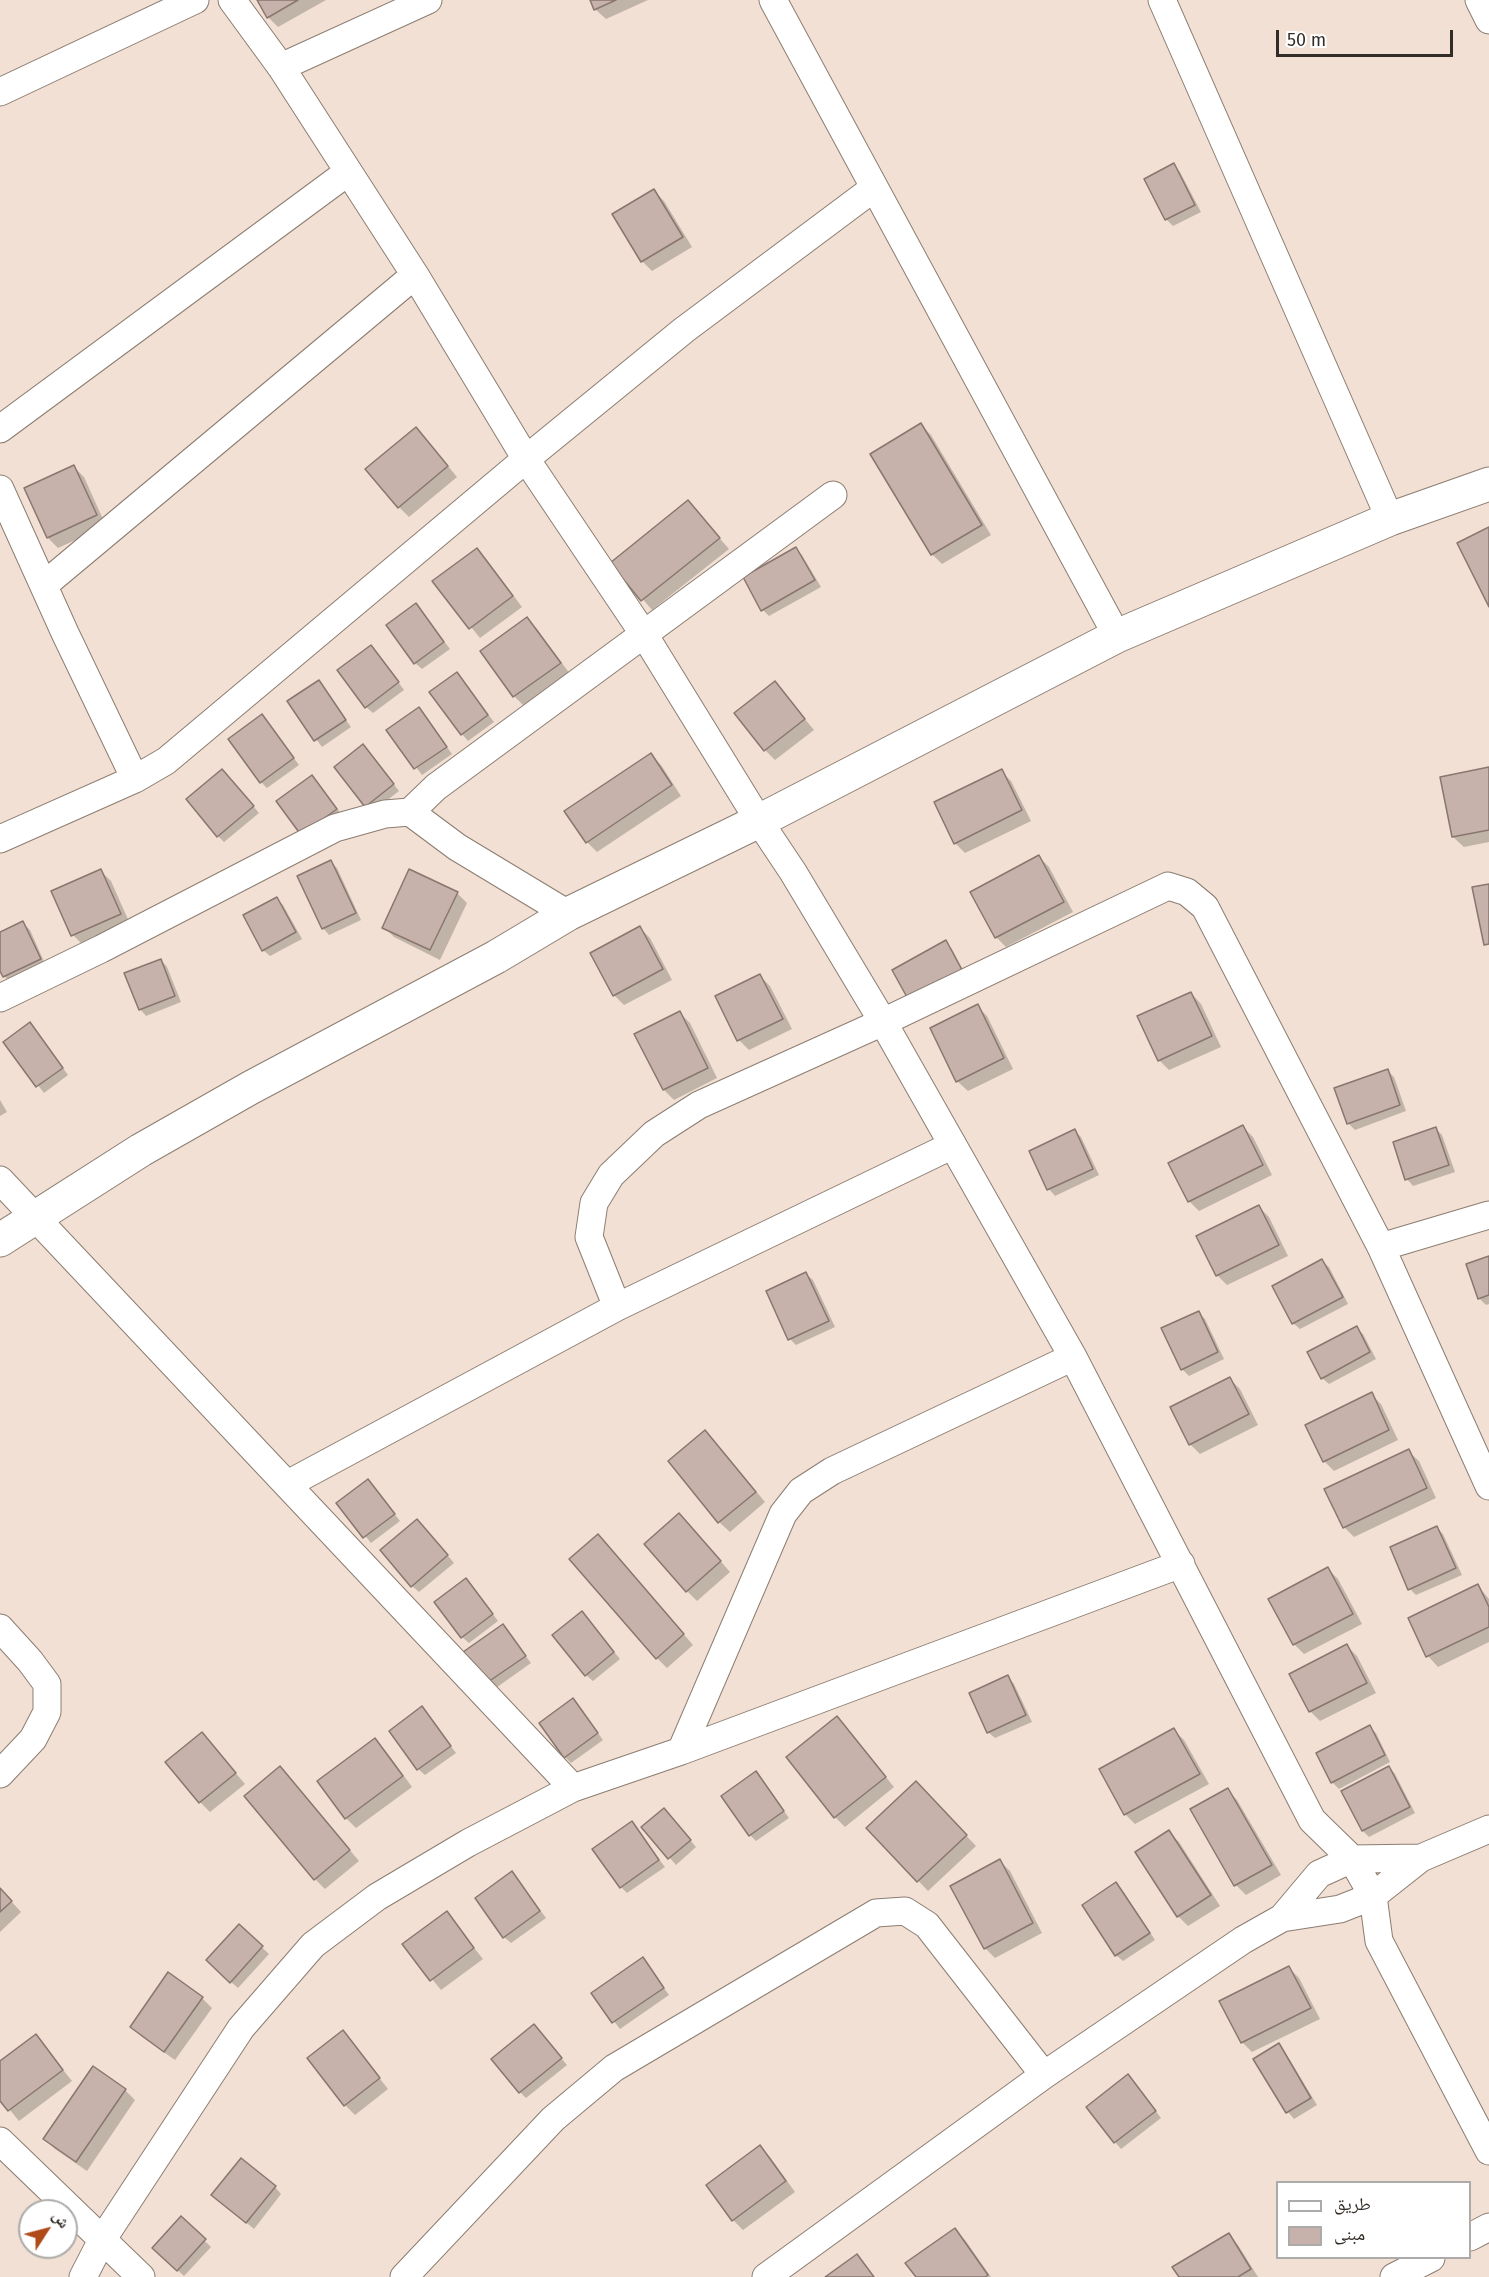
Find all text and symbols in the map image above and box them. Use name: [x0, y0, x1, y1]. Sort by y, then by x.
scale bar: [1279, 18, 1456, 56]
text: 50 m: [1287, 29, 1326, 51]
legend: [1276, 2181, 1471, 2259]
text: طريق: [1334, 2193, 1371, 2215]
north arrow: [18, 2199, 78, 2259]
text: ش: [49, 2207, 74, 2232]
text: مبنى: [1334, 2223, 1365, 2245]

